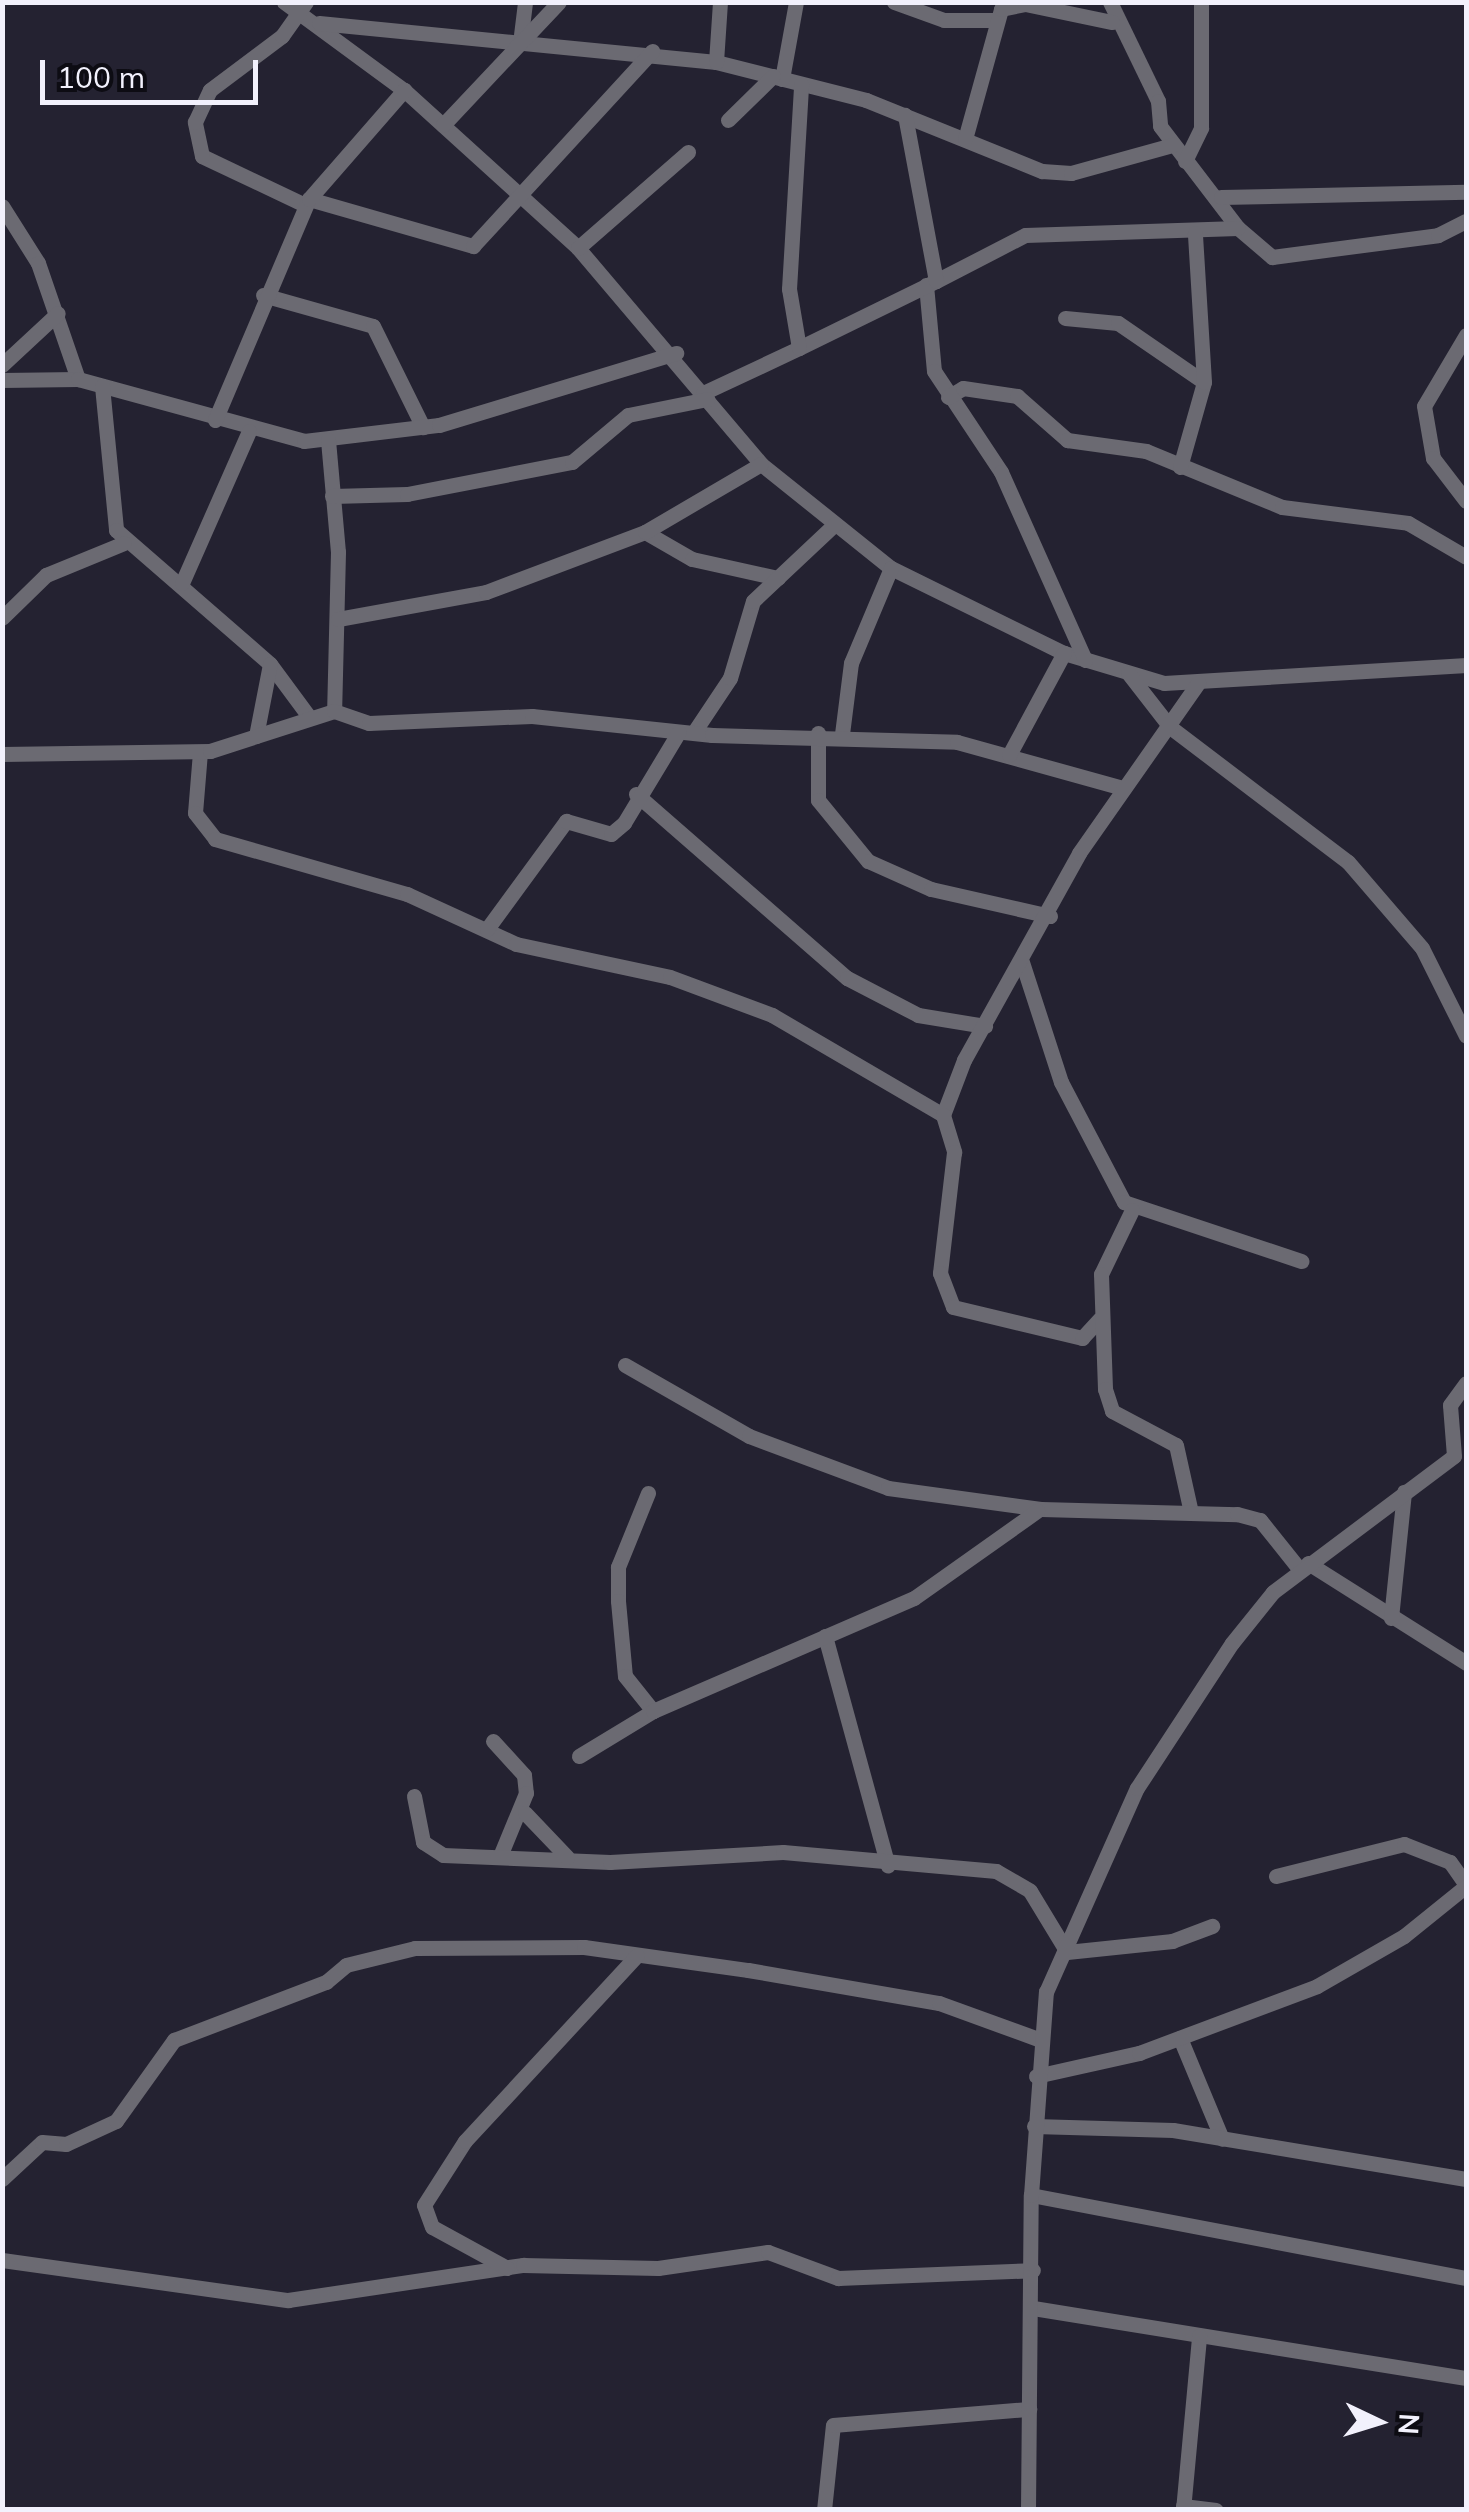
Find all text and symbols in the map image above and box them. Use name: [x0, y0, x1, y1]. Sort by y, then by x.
scale bar: [45, 40, 262, 102]
text: 100 m: [57, 58, 145, 96]
north arrow: [1329, 2372, 1429, 2472]
text: N: [1391, 2412, 1428, 2436]

